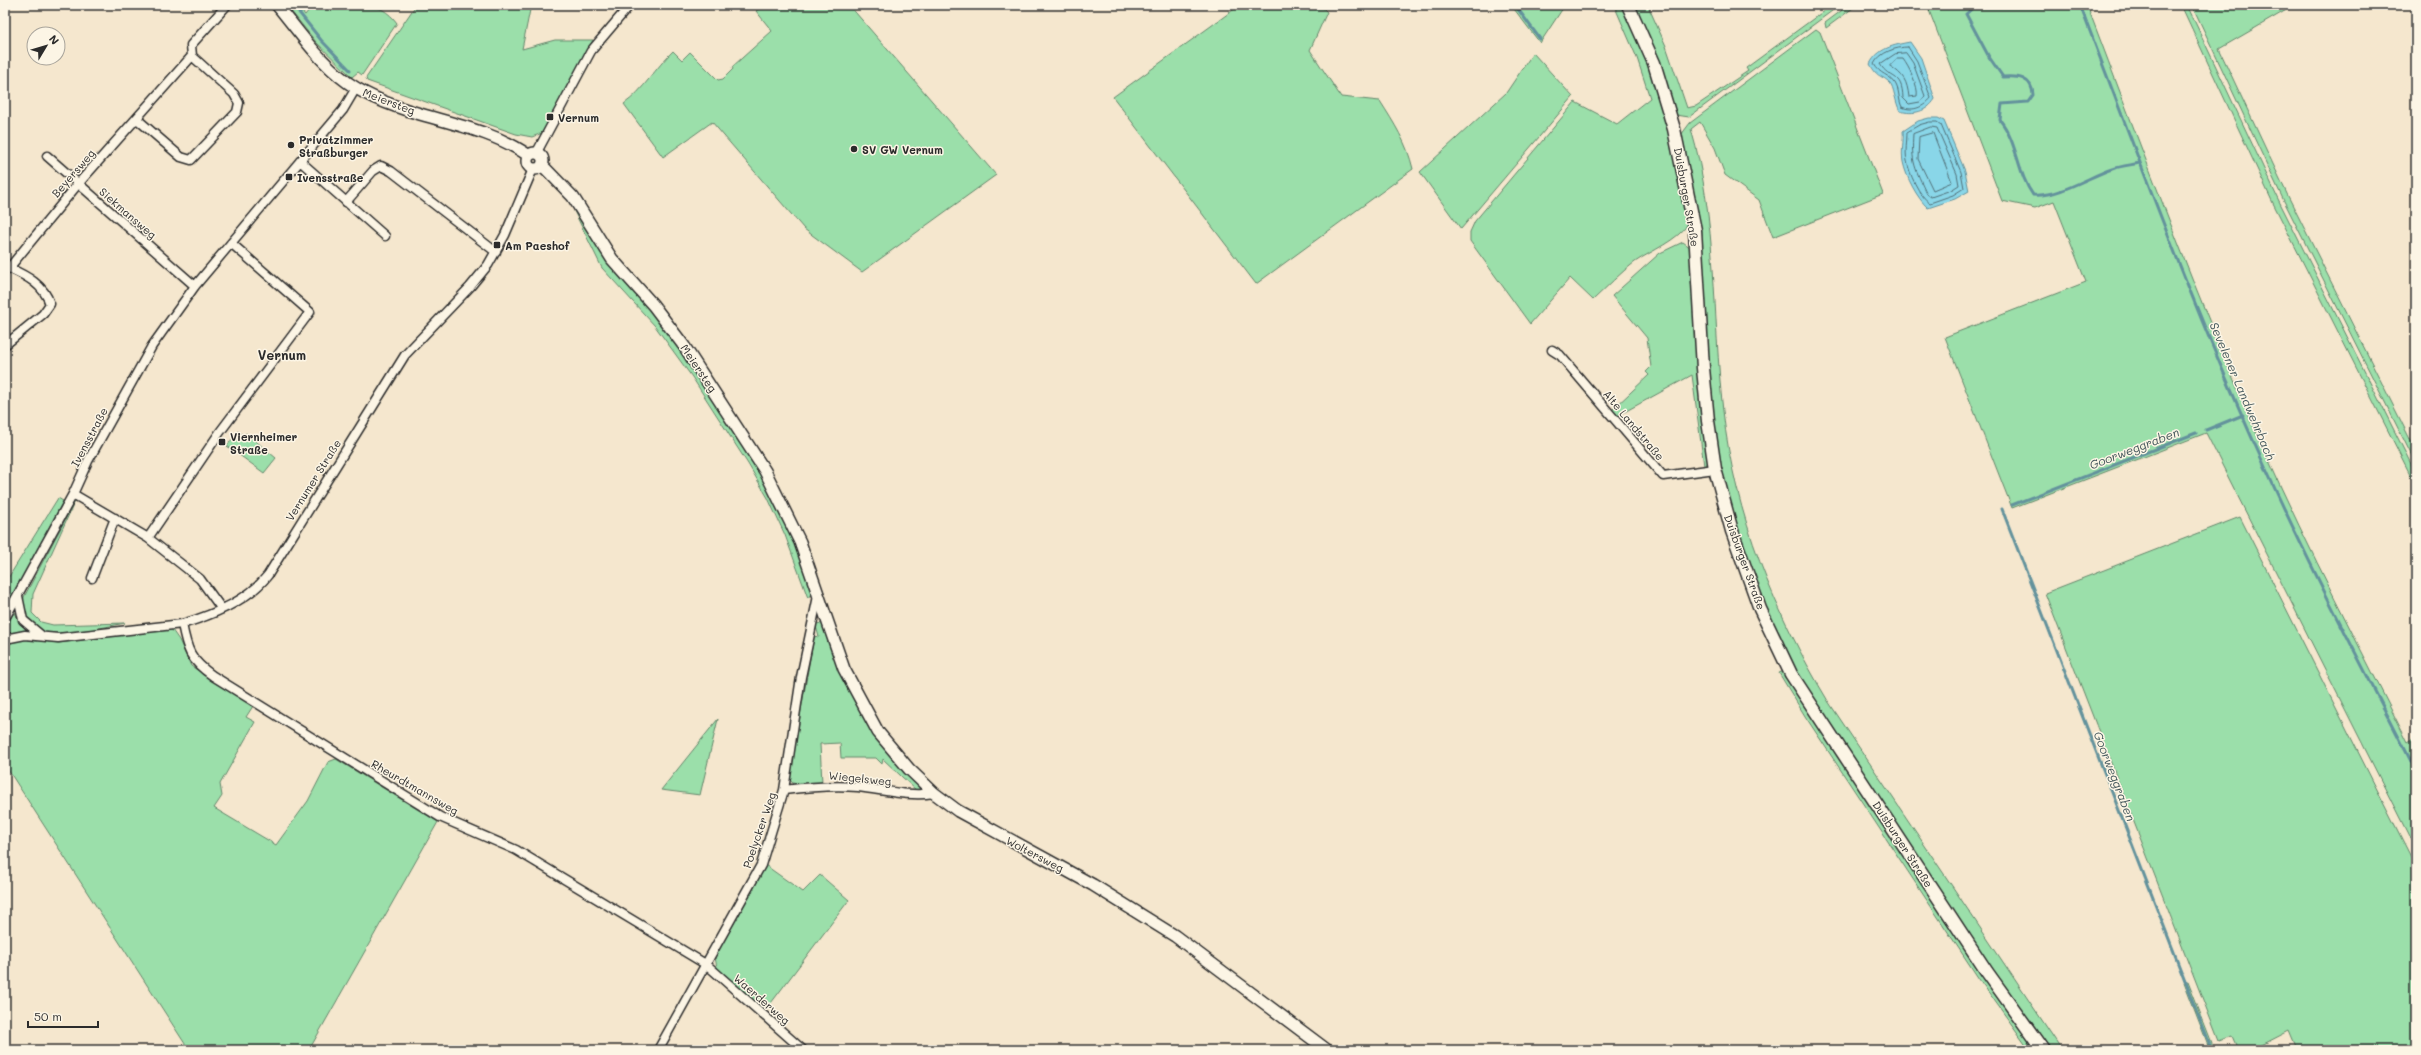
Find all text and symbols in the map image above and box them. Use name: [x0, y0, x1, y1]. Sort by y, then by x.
north arrow: [26, 26, 66, 66]
text: N: [46, 32, 63, 47]
street label: Meiersteg: [361, 84, 417, 118]
place label: Vernum: [558, 110, 599, 125]
marker: Vernum: [545, 112, 555, 122]
place label: Privatzimmer Straßburger: [299, 132, 374, 160]
marker: Privatzimmer Straßburger: [286, 140, 296, 150]
place label: SV GW Vernum: [862, 142, 943, 157]
marker: SV GW Vernum: [849, 144, 859, 154]
street label: Beyersweg: [48, 146, 98, 200]
street label: Duisburger Straße: [1671, 146, 1703, 248]
place label: Ivensstraße: [297, 170, 364, 185]
marker: Ivensstraße: [284, 172, 294, 182]
street label: Siekmansweg: [96, 184, 160, 242]
place label: Am Paeshof: [505, 238, 570, 253]
marker: Am Paeshof: [492, 240, 502, 250]
water label: Sevelener Landwehrbach: [2207, 319, 2280, 463]
street label: Meiersteg: [678, 341, 720, 395]
district label: Vernum: [258, 346, 306, 363]
street label: Alte Landstraße: [1600, 387, 1668, 464]
street label: Ivensstraße: [67, 405, 111, 469]
water label: Goorweggraben: [2087, 423, 2182, 472]
place label: Viernheimer Straße: [230, 429, 298, 457]
street label: Vernumer Straße: [282, 436, 344, 524]
marker: Viernheimer Straße: [217, 437, 227, 447]
street label: Duisburger Straße: [1721, 512, 1769, 612]
water label: Goorweggraben: [2091, 729, 2140, 824]
street label: Rheurdtmannsweg: [369, 756, 461, 818]
street label: Wiegelsweg: [828, 767, 892, 789]
street label: Poelycker Weg: [739, 790, 779, 870]
street label: Duisburger Straße: [1869, 798, 1937, 890]
street label: Woltersweg: [1004, 833, 1066, 875]
street label: Waerderweg: [731, 970, 793, 1028]
scale bar: [28, 1003, 98, 1029]
text: 50 m: [34, 1008, 62, 1024]

